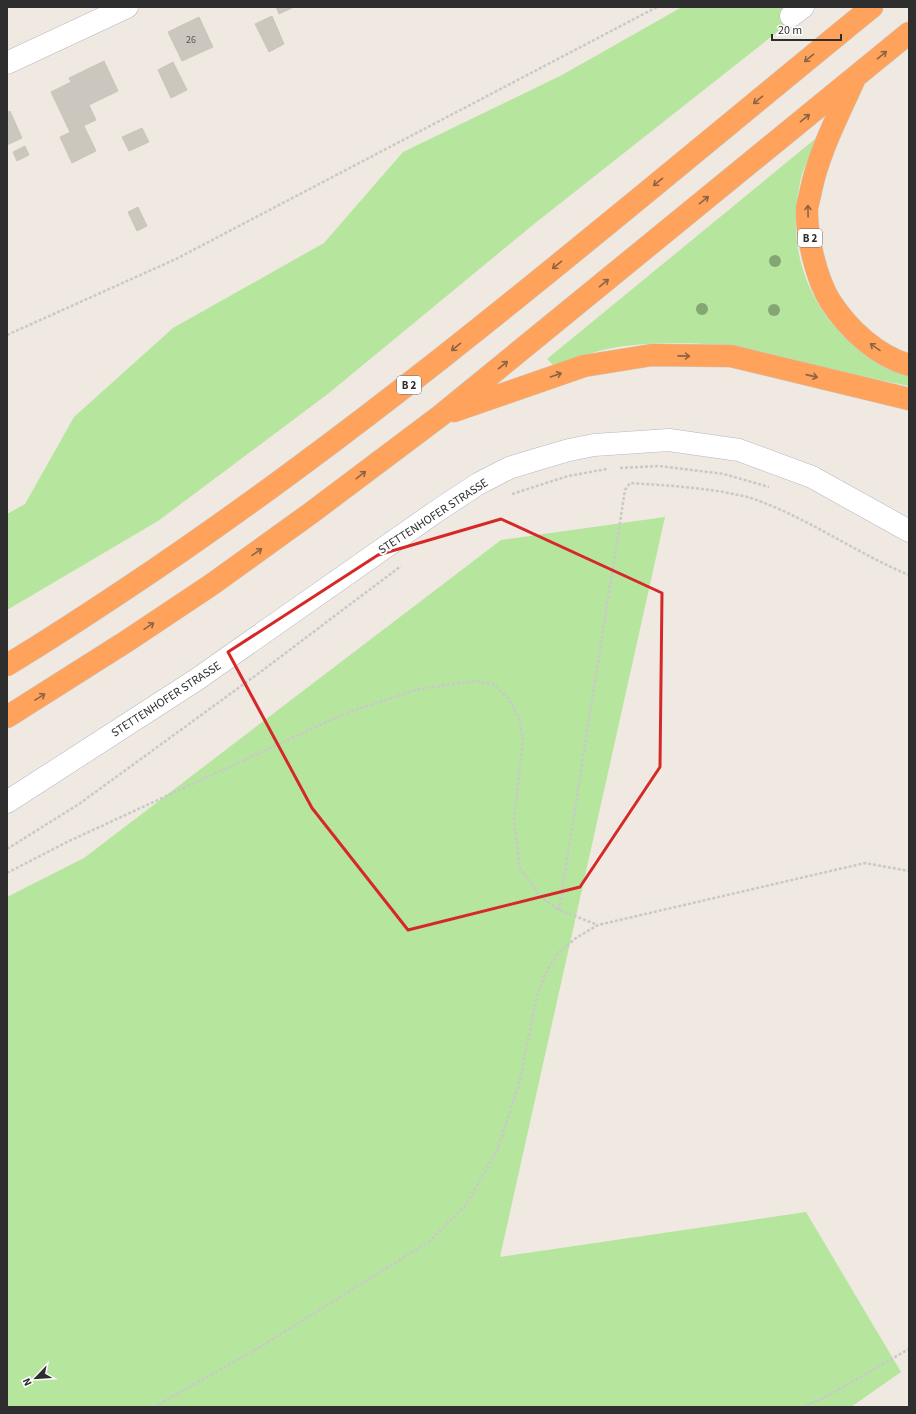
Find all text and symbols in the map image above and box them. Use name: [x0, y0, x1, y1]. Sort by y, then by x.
scale bar: [772, 16, 841, 42]
text: 20 m: [778, 22, 802, 39]
house number: 26: [186, 33, 196, 47]
one-way arrow: [877, 51, 887, 60]
one-way arrow: [803, 54, 814, 63]
one-way arrow: [753, 95, 764, 104]
one-way arrow: [800, 113, 810, 122]
one-way arrow: [652, 178, 663, 187]
one-way arrow: [699, 196, 710, 205]
one-way arrow: [804, 205, 812, 218]
road number: B 2: [798, 229, 822, 247]
one-way arrow: [552, 261, 563, 270]
one-way arrow: [598, 278, 609, 287]
one-way arrow: [451, 342, 462, 351]
one-way arrow: [869, 343, 880, 351]
one-way arrow: [677, 352, 690, 359]
one-way arrow: [498, 360, 508, 369]
one-way arrow: [550, 371, 562, 379]
one-way arrow: [805, 372, 818, 380]
road number: B 2: [397, 376, 421, 394]
one-way arrow: [356, 471, 367, 480]
street label: STETTENHOFER STRASSE: [375, 474, 492, 558]
one-way arrow: [251, 548, 262, 557]
one-way arrow: [144, 622, 155, 630]
street label: STETTENHOFER STRASSE: [108, 657, 225, 741]
one-way arrow: [34, 692, 46, 700]
north arrow: [16, 1358, 56, 1398]
text: N: [19, 1376, 36, 1389]

